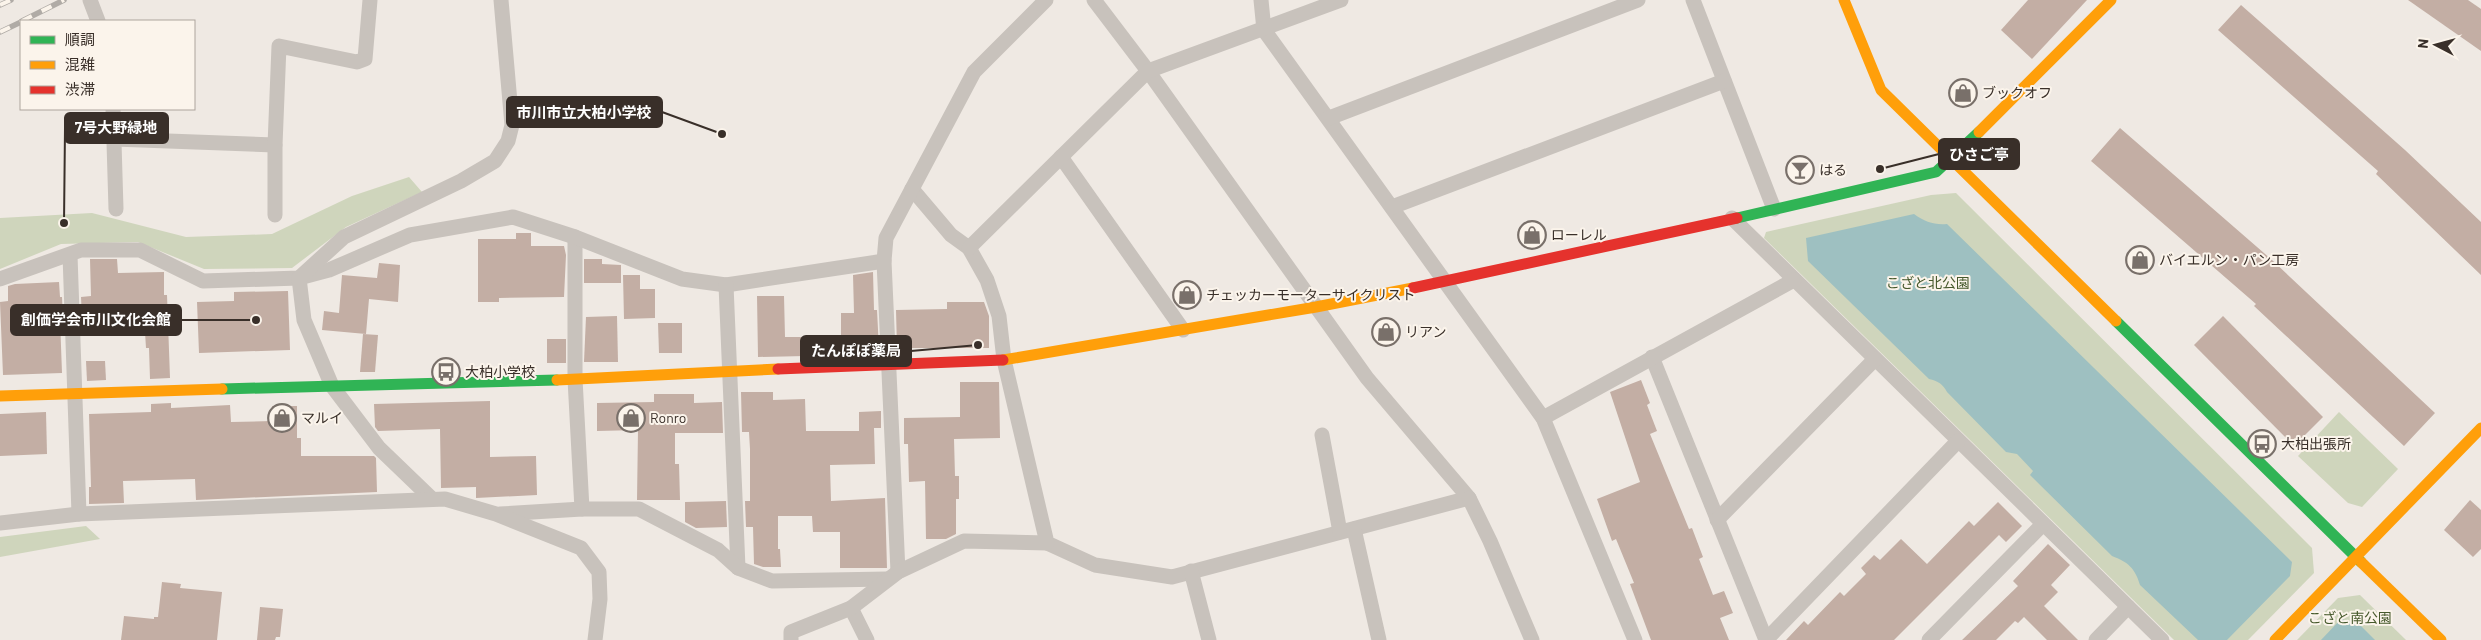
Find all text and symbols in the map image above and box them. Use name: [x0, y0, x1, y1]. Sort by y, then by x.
legend: [20, 20, 195, 110]
north arrow: [2411, 20, 2461, 70]
text: 順調: [65, 30, 95, 48]
text: N: [2414, 38, 2432, 49]
text: 混雑: [65, 55, 95, 73]
shop icon: ブックオフ: [1948, 78, 1978, 108]
text: 渋滞: [65, 80, 95, 98]
place label: ブックオフ: [1982, 84, 2052, 101]
callout: 市川市立大柏小学校: [507, 97, 662, 127]
text: 市川市立大柏小学校: [516, 103, 652, 121]
callout: 7号大野緑地: [65, 113, 168, 143]
text: 7号大野緑地: [75, 118, 157, 136]
callout: ひさご亭: [1939, 139, 2019, 169]
text: ひさご亭: [1949, 145, 2009, 163]
bar icon: はる: [1785, 155, 1815, 185]
place label: はる: [1819, 161, 1847, 178]
shop icon: ローレル: [1517, 220, 1547, 250]
place label: ローレル: [1551, 226, 1607, 243]
shop icon: バイエルン・パン工房: [2125, 245, 2155, 275]
place label: バイエルン・パン工房: [2159, 251, 2299, 268]
park label: こざと北公園: [1886, 274, 1970, 291]
shop icon: チェッカーモーターサイクリスト: [1172, 280, 1202, 310]
place label: チェッカーモーターサイクリスト: [1206, 286, 1415, 303]
callout: 創価学会市川文化会館: [11, 305, 181, 335]
text: 創価学会市川文化会館: [21, 310, 171, 328]
shop icon: リアン: [1371, 317, 1401, 347]
place label: リアン: [1405, 323, 1446, 340]
callout: たんぽぽ薬局: [801, 336, 911, 366]
text: たんぽぽ薬局: [811, 341, 901, 359]
bus stop icon: 大柏小学校: [431, 357, 461, 387]
place label: 大柏小学校: [465, 363, 535, 380]
shop icon: マルイ: [267, 403, 297, 433]
shop icon: Ronro: [616, 403, 646, 433]
place label: マルイ: [301, 409, 343, 426]
place label: Ronro: [650, 409, 686, 426]
bus stop icon: 大柏出張所: [2247, 429, 2277, 459]
place label: 大柏出張所: [2281, 435, 2351, 452]
park label: こざと南公園: [2308, 609, 2392, 626]

